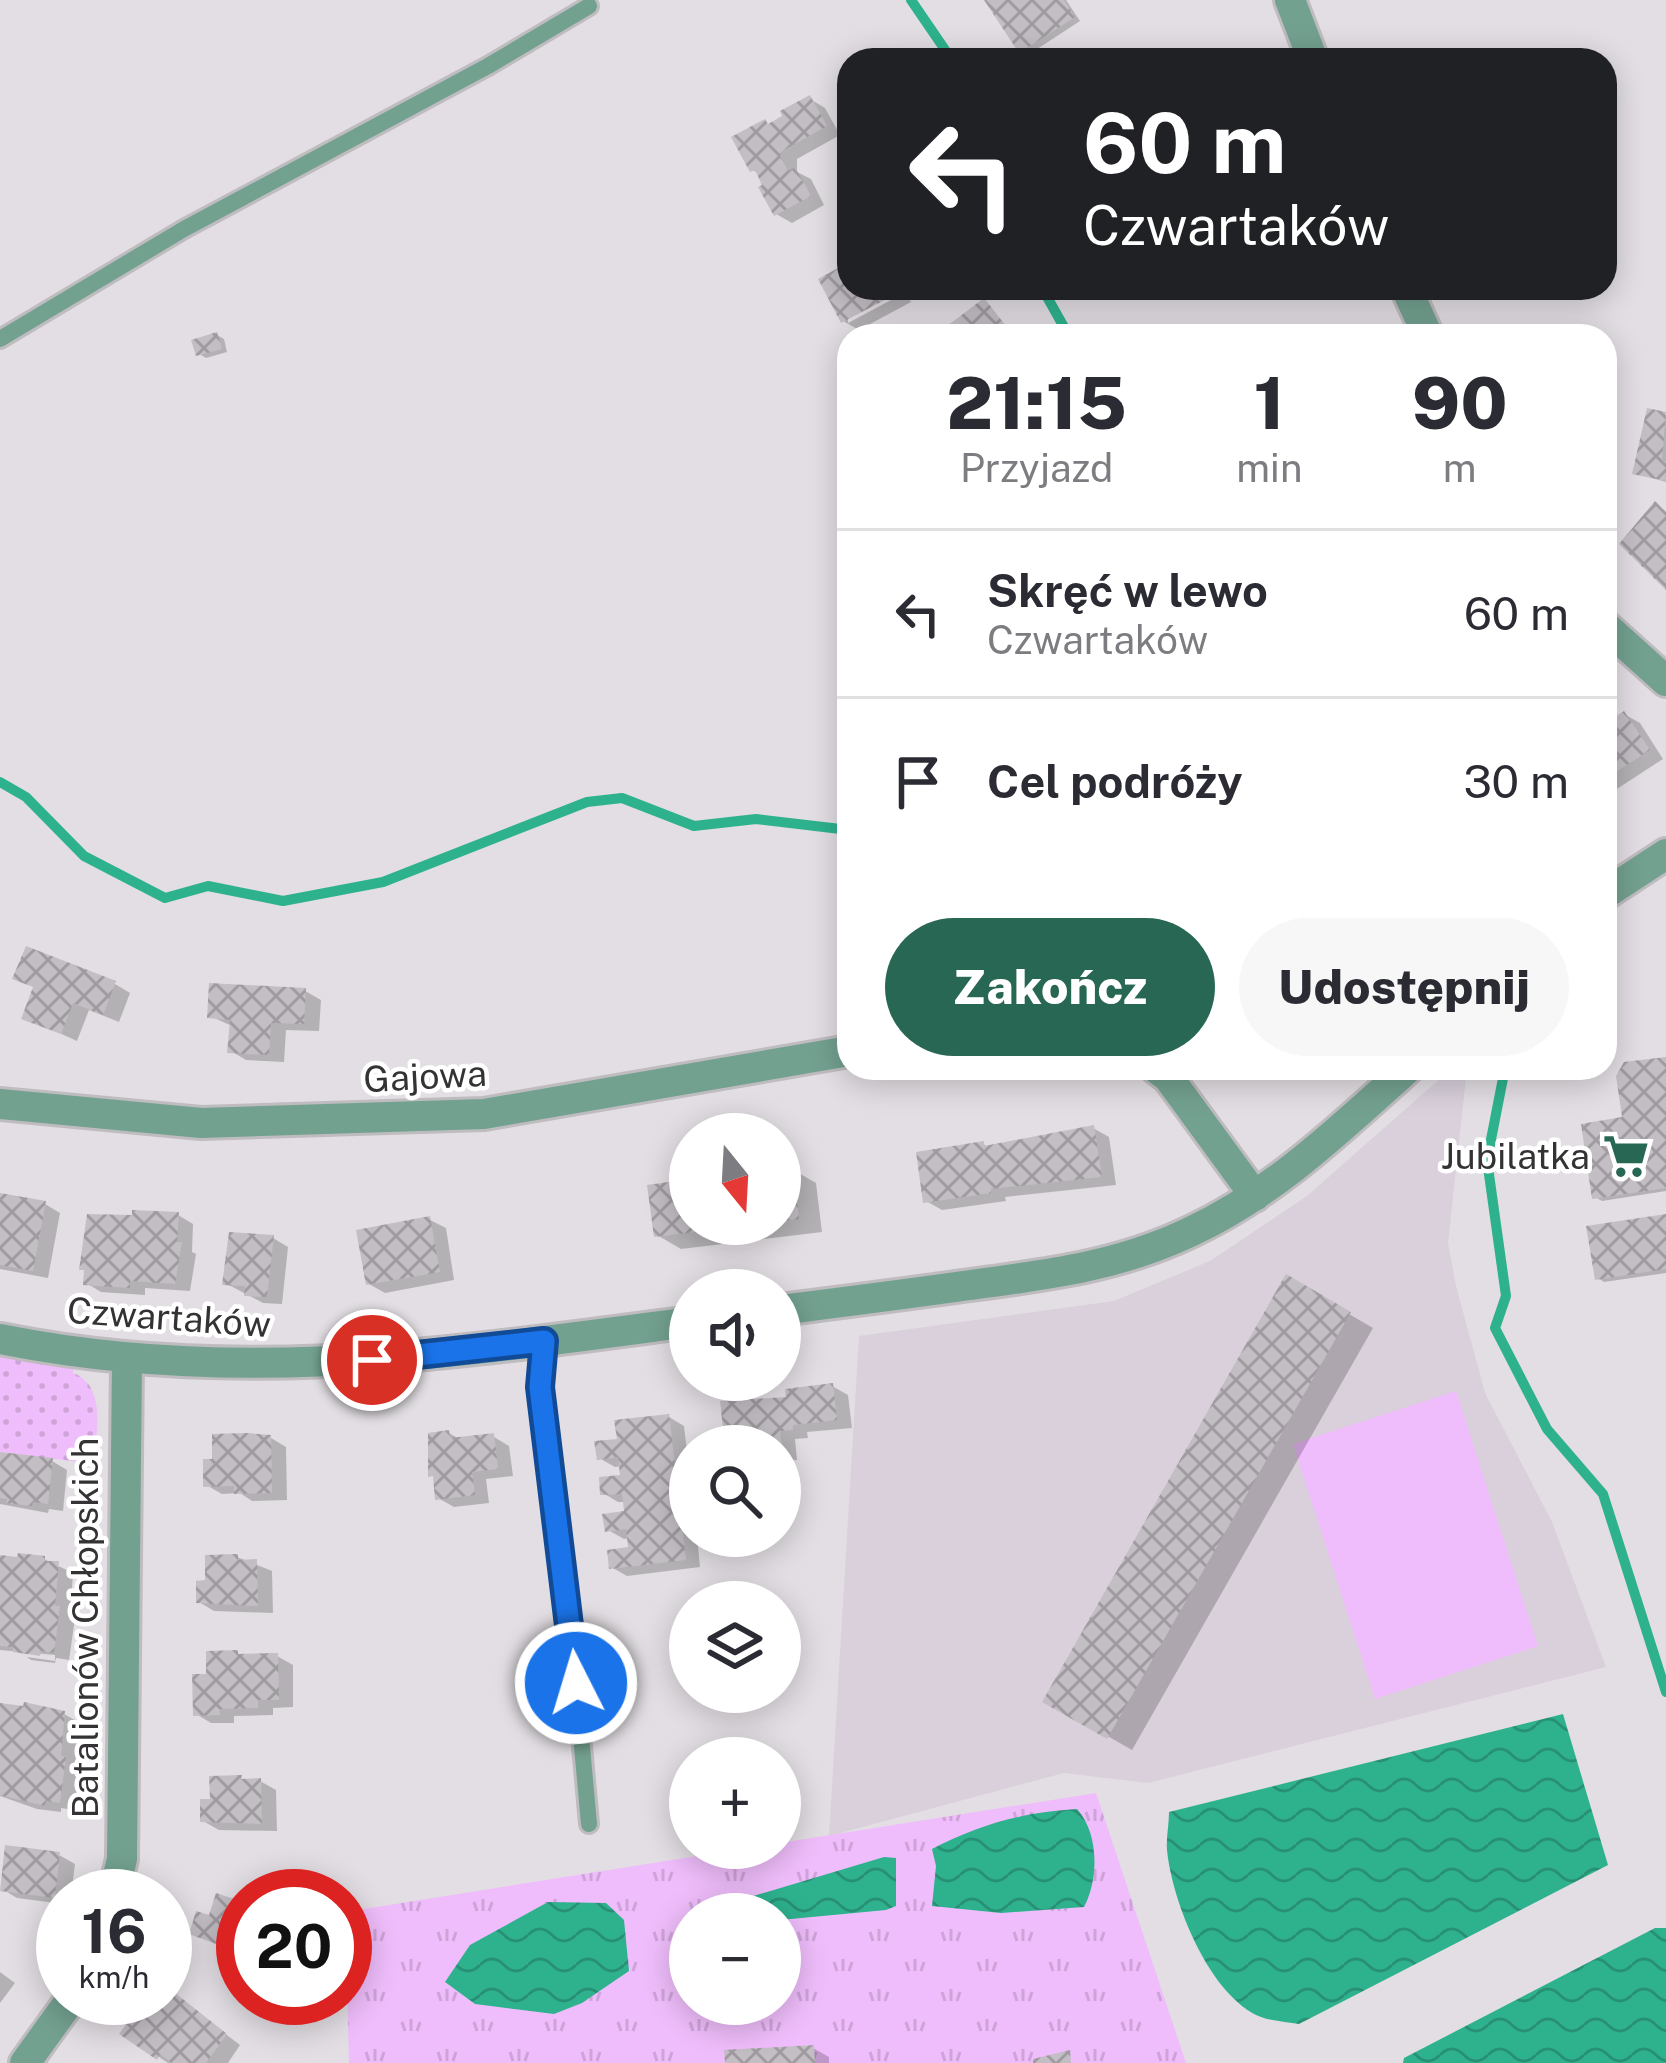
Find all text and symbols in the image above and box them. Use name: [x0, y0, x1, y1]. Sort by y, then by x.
text: 60 m: [1083, 93, 1287, 192]
icon: left: [885, 96, 1041, 252]
text: Czwartaków: [1083, 194, 1389, 257]
text: 21:15: [946, 361, 1127, 445]
text: 1: [1254, 361, 1285, 445]
text: 90: [1412, 361, 1508, 445]
text: Przyjazd: [960, 445, 1113, 491]
text: min: [1236, 445, 1302, 491]
text: m: [1443, 445, 1477, 491]
text: Skręć w lewo: [987, 564, 1268, 617]
icon: left: [885, 581, 951, 647]
text: 60 m: [1464, 587, 1569, 640]
text: Czwartaków: [987, 617, 1208, 663]
icon: arrive: [885, 749, 951, 815]
text: Cel podróży: [987, 755, 1243, 808]
text: 30 m: [1464, 755, 1569, 808]
button: Zakończ: [885, 918, 1215, 1056]
button: Udostępnij: [1239, 918, 1569, 1056]
street label: Gajowa: [362, 1052, 488, 1100]
north arrow: [669, 1113, 801, 1245]
map controls: [669, 1113, 801, 2025]
supermarket icon: Jubilatka: [1601, 1131, 1651, 1181]
place label: Jubilatka: [1441, 1135, 1590, 1177]
button: sound: [669, 1269, 801, 1401]
street label: Czwartaków: [66, 1289, 272, 1345]
pin: [321, 1309, 423, 1411]
icon: arrive: [339, 1327, 405, 1393]
button: search: [669, 1425, 801, 1557]
street label: Batalionów Chłopskich: [64, 1437, 106, 1819]
button: layers: [669, 1581, 801, 1713]
position arrow: [513, 1620, 639, 1746]
button: +: [669, 1737, 801, 1869]
speed limit sign: 20: [216, 1869, 372, 2025]
button: −: [669, 1893, 801, 2025]
text: 16: [81, 1896, 147, 1967]
text: km/h: [79, 1959, 149, 1995]

